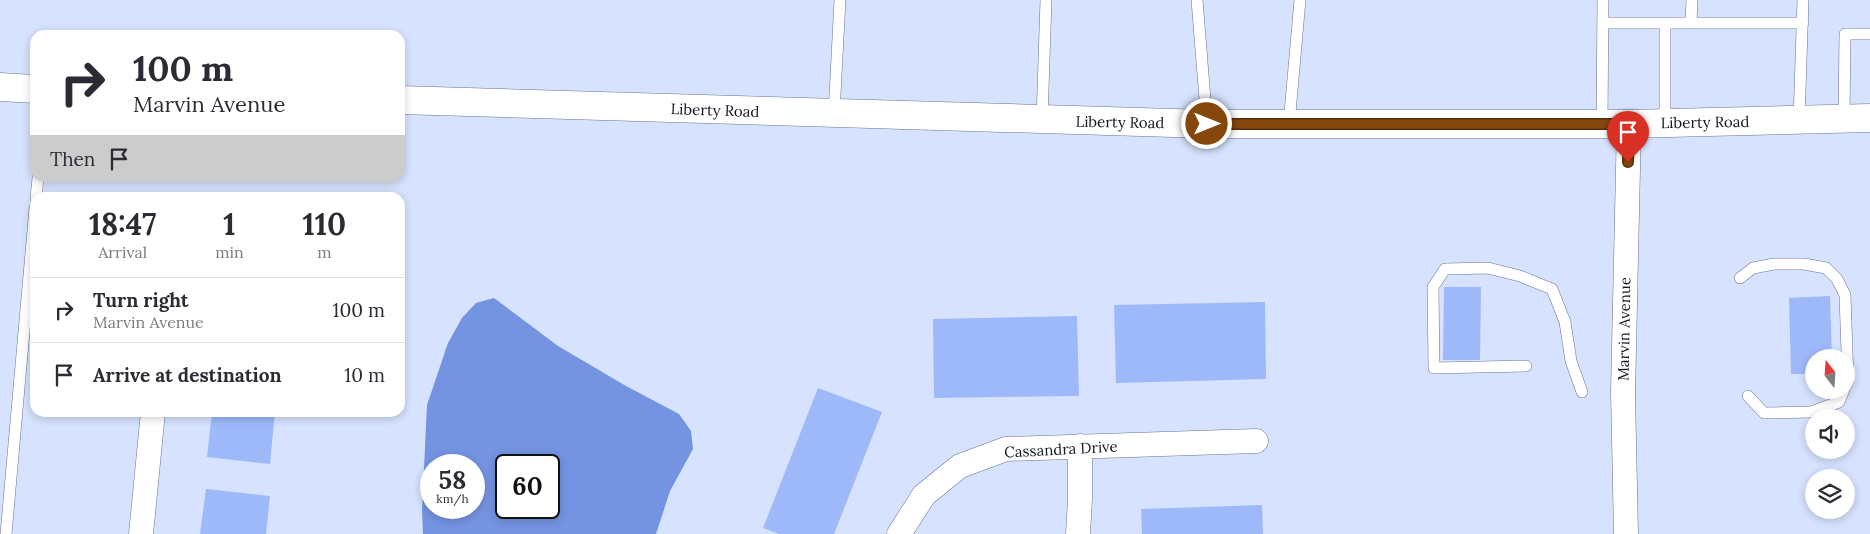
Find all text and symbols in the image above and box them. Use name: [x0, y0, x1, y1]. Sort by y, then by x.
text: 100 m: [133, 46, 233, 91]
icon: right: [50, 50, 115, 115]
text: Marvin Avenue: [133, 90, 285, 118]
position arrow: [1180, 97, 1232, 149]
street label: Liberty Road: [670, 99, 760, 121]
pin: [1607, 111, 1649, 162]
street label: Liberty Road: [1075, 112, 1165, 132]
street label: Liberty Road: [1660, 112, 1750, 132]
icon: arrive: [1614, 118, 1642, 146]
icon: arrive: [105, 145, 133, 173]
text: Then: [50, 147, 95, 171]
text: 18:47: [89, 205, 156, 243]
text: 1: [223, 205, 236, 243]
text: 110: [303, 205, 346, 243]
text: Arrival: [98, 242, 147, 262]
text: min: [215, 242, 244, 262]
text: m: [317, 242, 331, 262]
street label: Marvin Avenue: [1614, 277, 1634, 381]
text: Turn right: [93, 288, 189, 312]
icon: right: [50, 296, 78, 324]
text: 100 m: [333, 298, 385, 322]
text: Marvin Avenue: [93, 312, 204, 332]
north arrow: [1805, 349, 1855, 399]
map controls: [1805, 349, 1855, 519]
icon: arrive: [50, 361, 78, 389]
text: Arrive at destination: [93, 363, 282, 387]
text: 10 m: [344, 363, 385, 387]
button: sound: [1805, 409, 1855, 459]
street label: Cassandra Drive: [1004, 437, 1118, 461]
speed limit sign: 60: [495, 454, 560, 519]
text: 58: [439, 464, 466, 496]
button: layers: [1805, 469, 1855, 519]
text: km/h: [436, 491, 469, 506]

